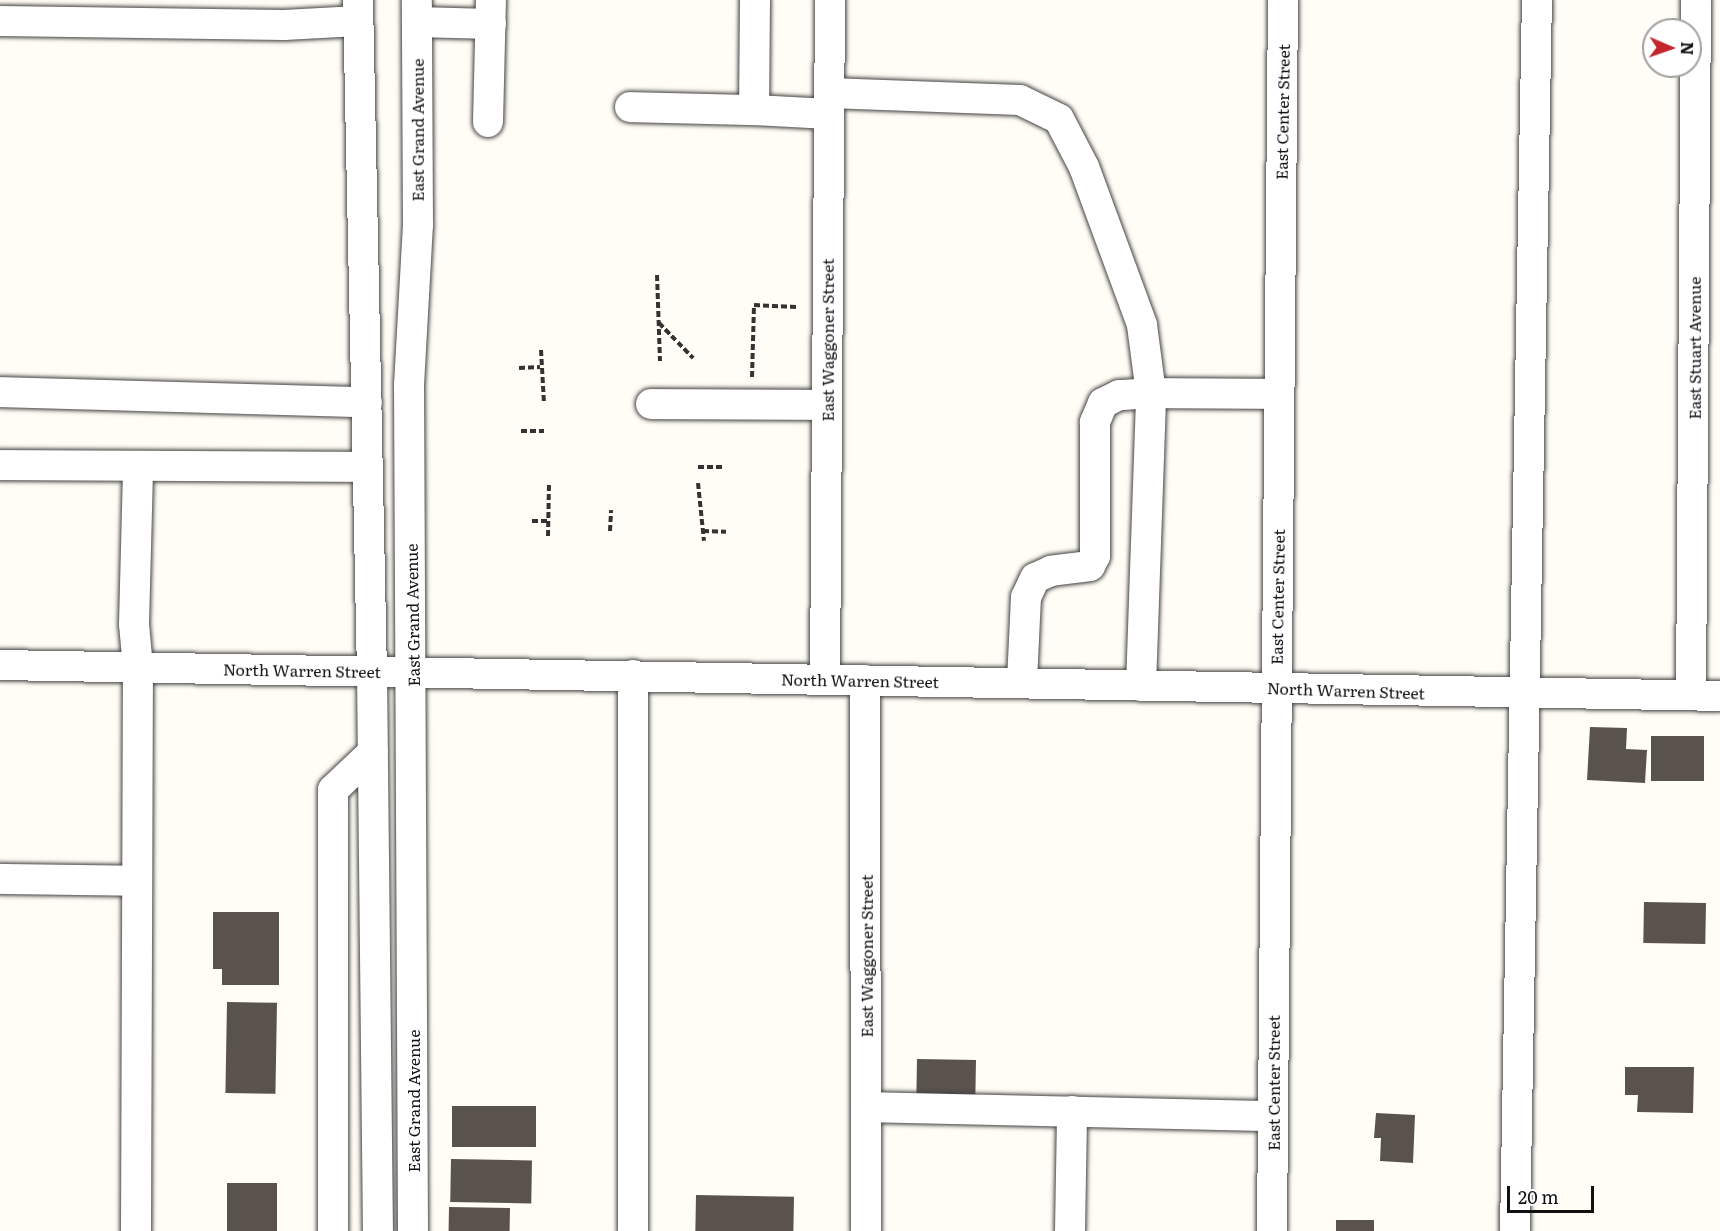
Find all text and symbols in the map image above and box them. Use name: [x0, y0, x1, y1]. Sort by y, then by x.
north arrow: [1642, 18, 1702, 78]
text: N: [1676, 41, 1700, 56]
street label: East Center Street: [1271, 44, 1293, 180]
street label: East Grand Avenue: [407, 58, 427, 202]
street label: East Waggoner Street: [817, 258, 837, 422]
street label: East Stuart Avenue: [1684, 276, 1704, 420]
street label: East Center Street: [1266, 529, 1288, 665]
street label: East Grand Avenue: [401, 543, 423, 687]
street label: North Warren Street: [223, 659, 381, 681]
street label: North Warren Street: [781, 669, 939, 691]
street label: North Warren Street: [1267, 678, 1425, 702]
street label: East Waggoner Street: [856, 874, 876, 1038]
street label: East Center Street: [1263, 1015, 1283, 1151]
street label: East Grand Avenue: [403, 1029, 423, 1173]
scale bar: [1510, 1174, 1597, 1212]
text: 20 m: [1518, 1183, 1559, 1210]

